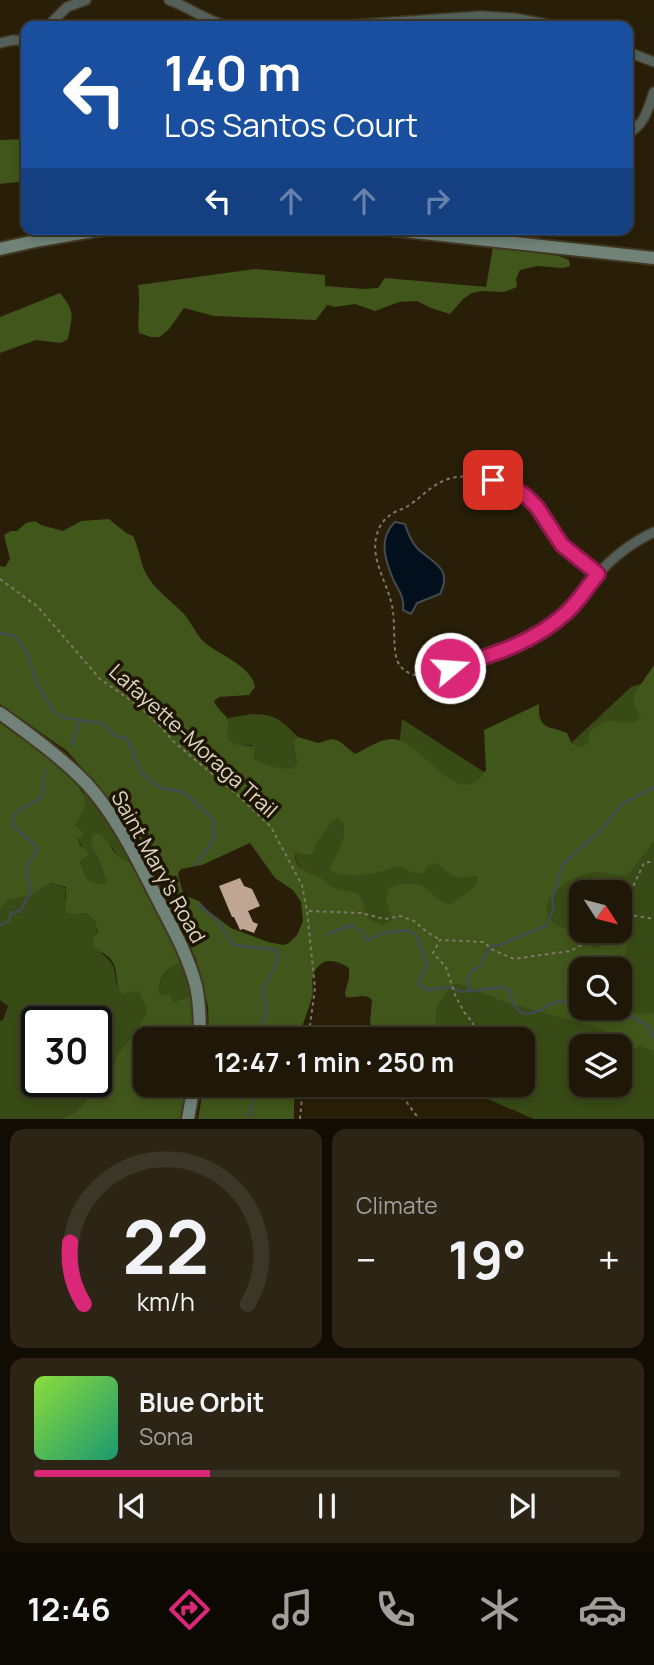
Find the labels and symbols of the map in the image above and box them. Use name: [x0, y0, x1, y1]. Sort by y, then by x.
pin: [463, 450, 523, 510]
position arrow: [413, 631, 487, 705]
street label: Lafayette-Moraga Trail: [104, 657, 284, 823]
street label: Saint Mary's Road: [105, 785, 212, 948]
north arrow: [569, 880, 632, 943]
speed limit sign: 30: [21, 1006, 112, 1097]

